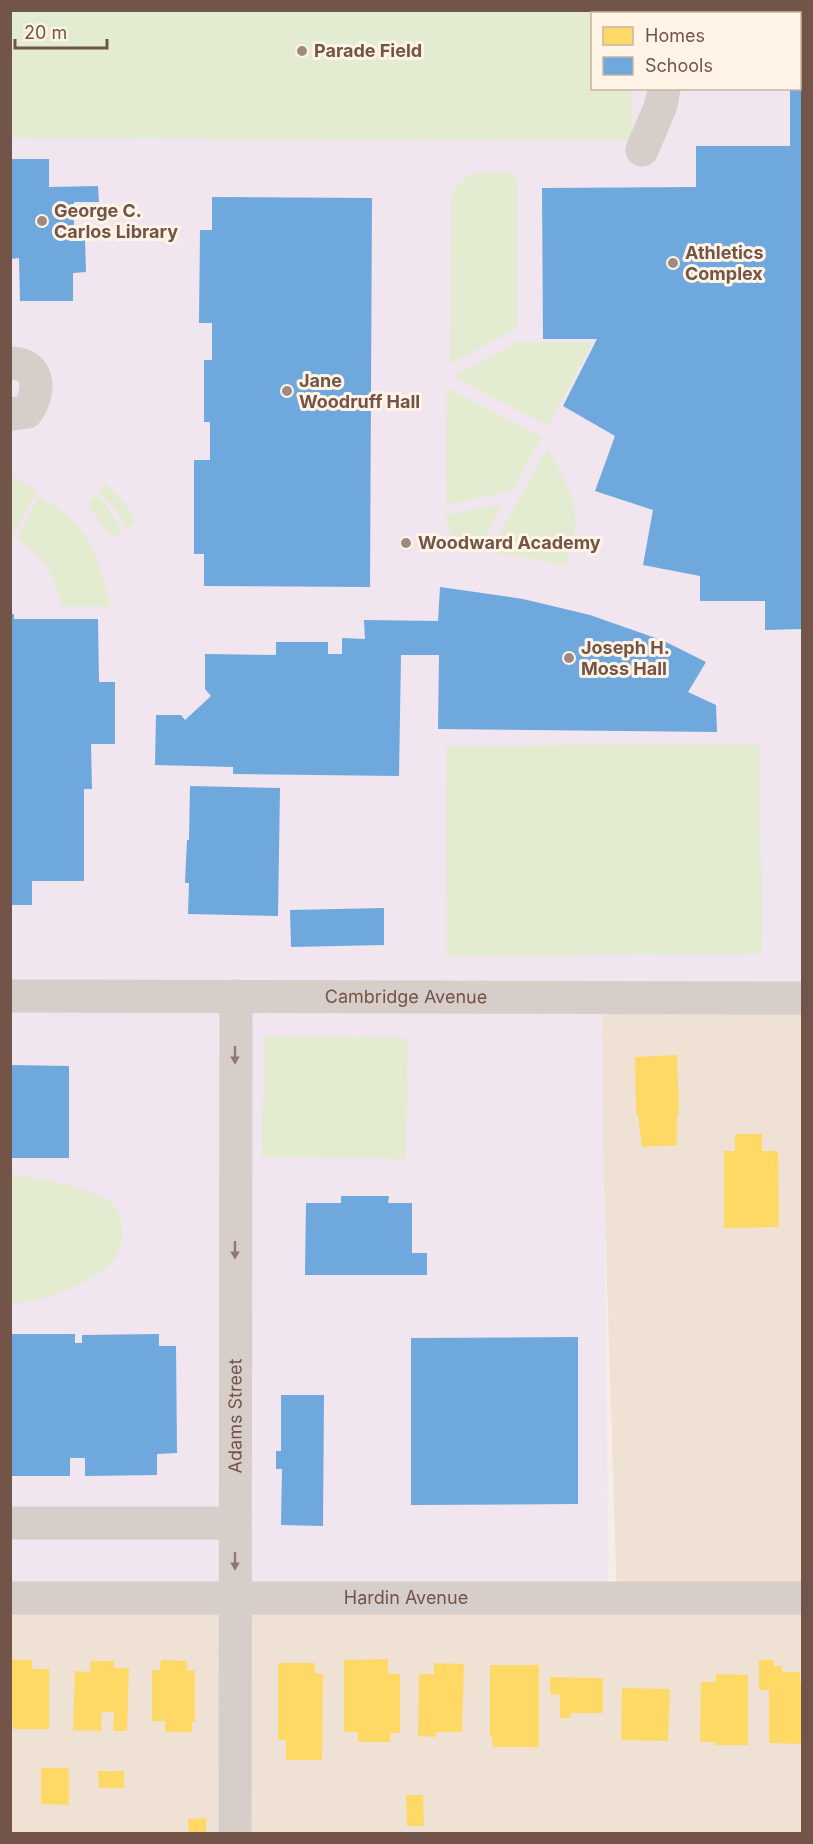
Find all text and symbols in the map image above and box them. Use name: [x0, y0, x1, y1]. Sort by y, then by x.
scale bar: [15, 12, 106, 50]
legend: [591, 12, 801, 90]
text: 20 m: [24, 22, 67, 43]
text: Homes: [645, 25, 705, 46]
place label: Parade Field: [314, 40, 422, 61]
marker: Parade Field: [295, 44, 309, 58]
text: Schools: [645, 55, 713, 76]
place label: George C. Carlos Library: [54, 200, 178, 242]
marker: George C. Carlos Library: [35, 214, 49, 228]
place label: Athletics Complex: [685, 242, 764, 284]
marker: Athletics Complex: [666, 256, 680, 270]
place label: Jane Woodruff Hall: [299, 370, 420, 412]
marker: Jane Woodruff Hall: [280, 384, 294, 398]
place label: Woodward Academy: [418, 532, 601, 553]
marker: Woodward Academy: [399, 536, 413, 550]
place label: Joseph H. Moss Hall: [581, 637, 670, 679]
marker: Joseph H. Moss Hall: [562, 651, 576, 665]
street label: Cambridge Avenue: [325, 986, 487, 1007]
one-way arrow: [230, 1045, 240, 1064]
one-way arrow: [230, 1240, 240, 1259]
street label: Adams Street: [224, 1359, 246, 1473]
one-way arrow: [230, 1551, 240, 1570]
street label: Hardin Avenue: [344, 1587, 468, 1608]

